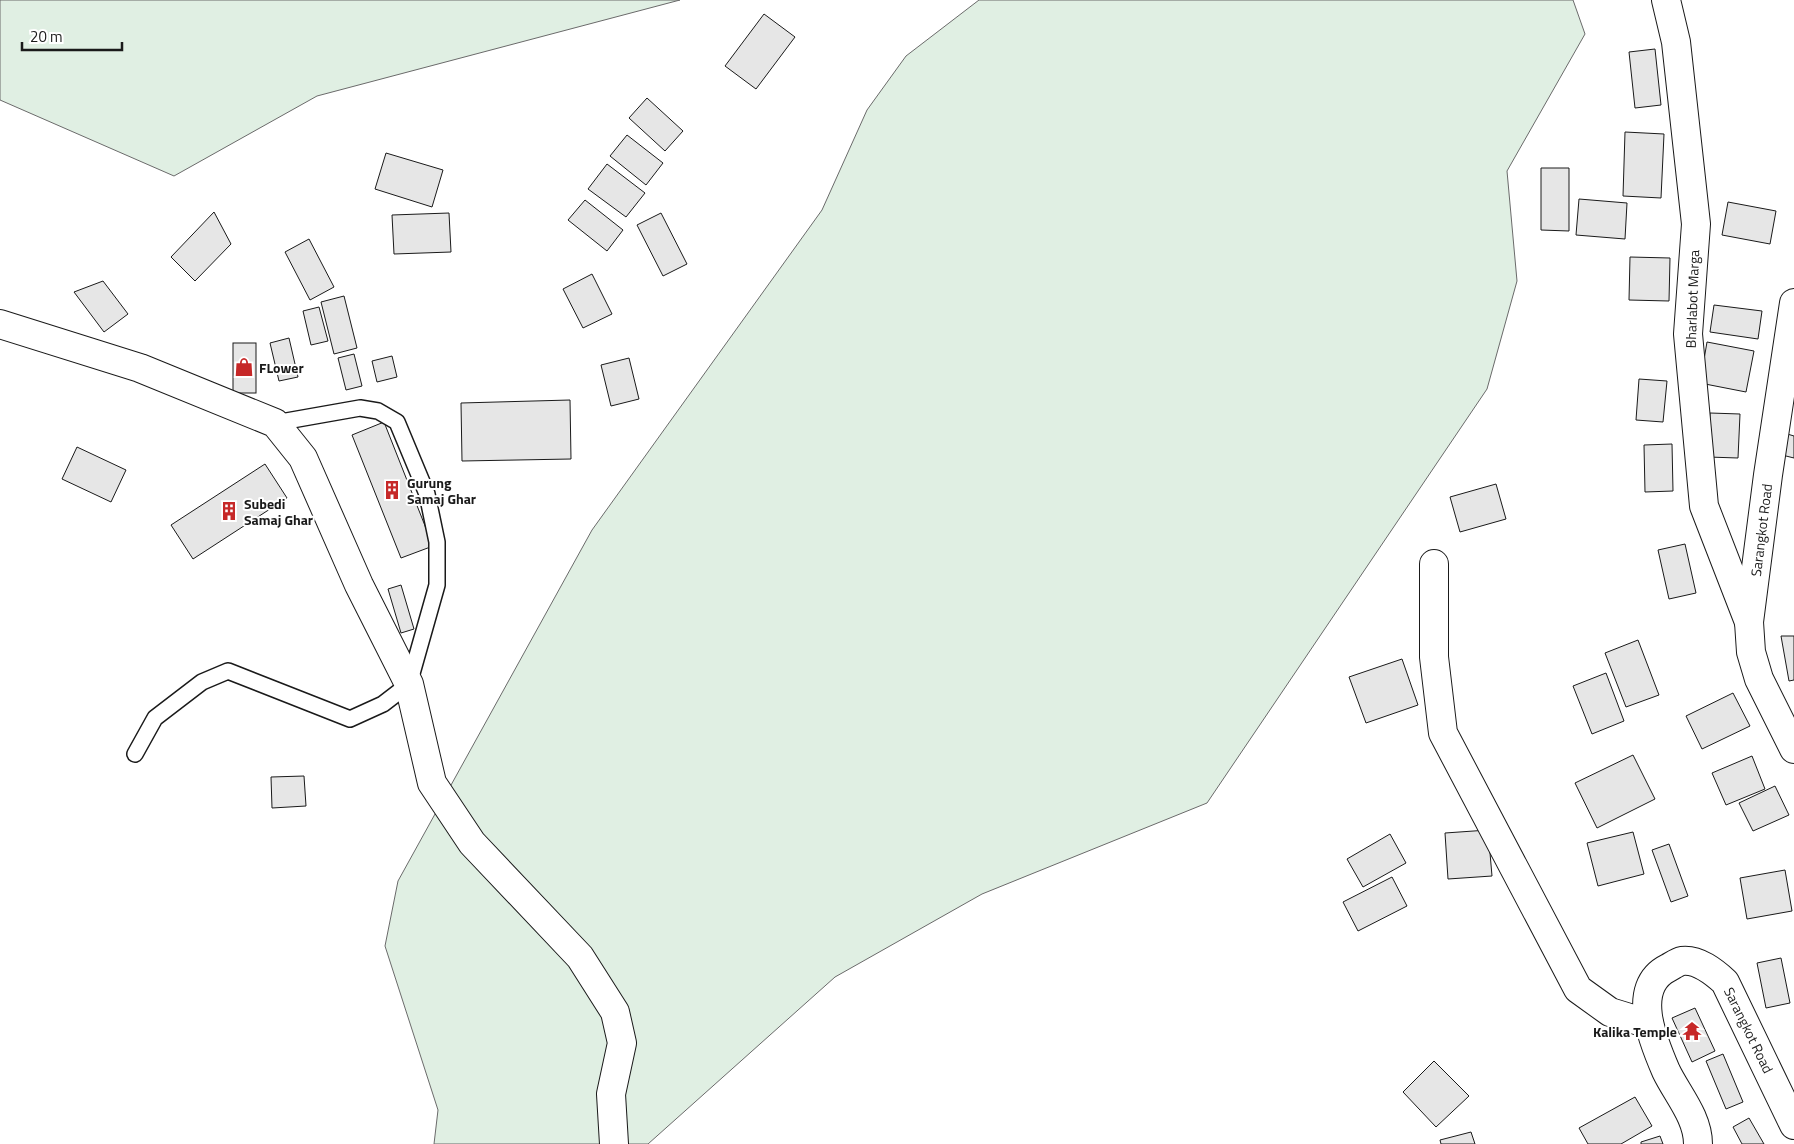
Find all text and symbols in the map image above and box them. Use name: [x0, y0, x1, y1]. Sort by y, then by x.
scale bar: [22, 20, 122, 52]
text: 20 m: [30, 25, 63, 48]
street label: Bharlabot Marga: [1680, 249, 1704, 349]
shop icon: FLower: [233, 356, 255, 378]
place label: FLower: [259, 357, 304, 378]
place label: Gurung Samaj Ghar: [407, 472, 476, 509]
building icon: Gurung Samaj Ghar: [381, 479, 403, 501]
street label: Sarangkot Road: [1745, 482, 1777, 578]
place label: Subedi Samaj Ghar: [244, 493, 313, 530]
building icon: Subedi Samaj Ghar: [218, 500, 240, 522]
street label: Sarangkot Road: [1719, 983, 1779, 1077]
temple icon: Kalika Temple: [1681, 1020, 1703, 1042]
place label: Kalika Temple: [1593, 1021, 1677, 1042]

